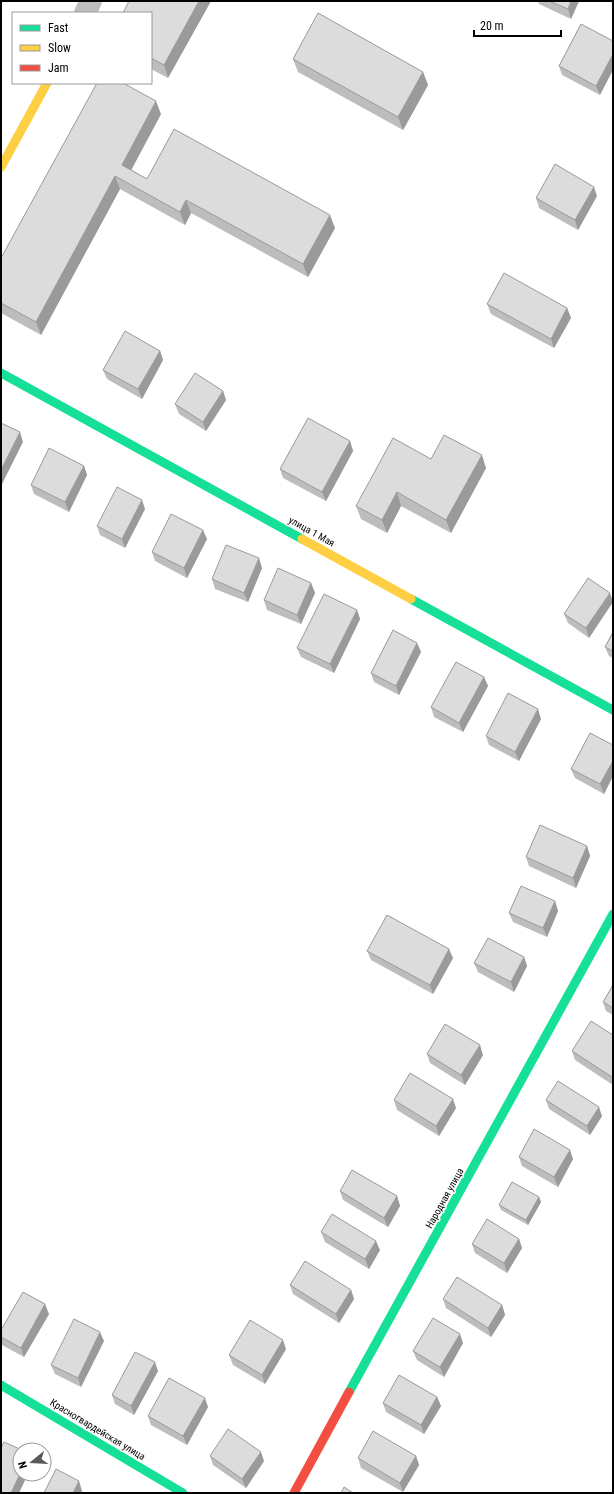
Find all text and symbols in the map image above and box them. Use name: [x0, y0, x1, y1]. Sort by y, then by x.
legend: [12, 12, 152, 84]
scale bar: [474, 12, 561, 38]
text: 20 m: [480, 19, 504, 33]
text: Fast: [48, 21, 69, 35]
text: Slow: [48, 41, 71, 55]
text: Jam: [48, 61, 69, 75]
street label: улица 1 Мая: [287, 514, 337, 549]
street label: Народная улица: [423, 1166, 466, 1230]
street label: Красногвардейская улица: [48, 1397, 147, 1462]
north arrow: [12, 1442, 52, 1482]
text: N: [16, 1459, 30, 1470]

